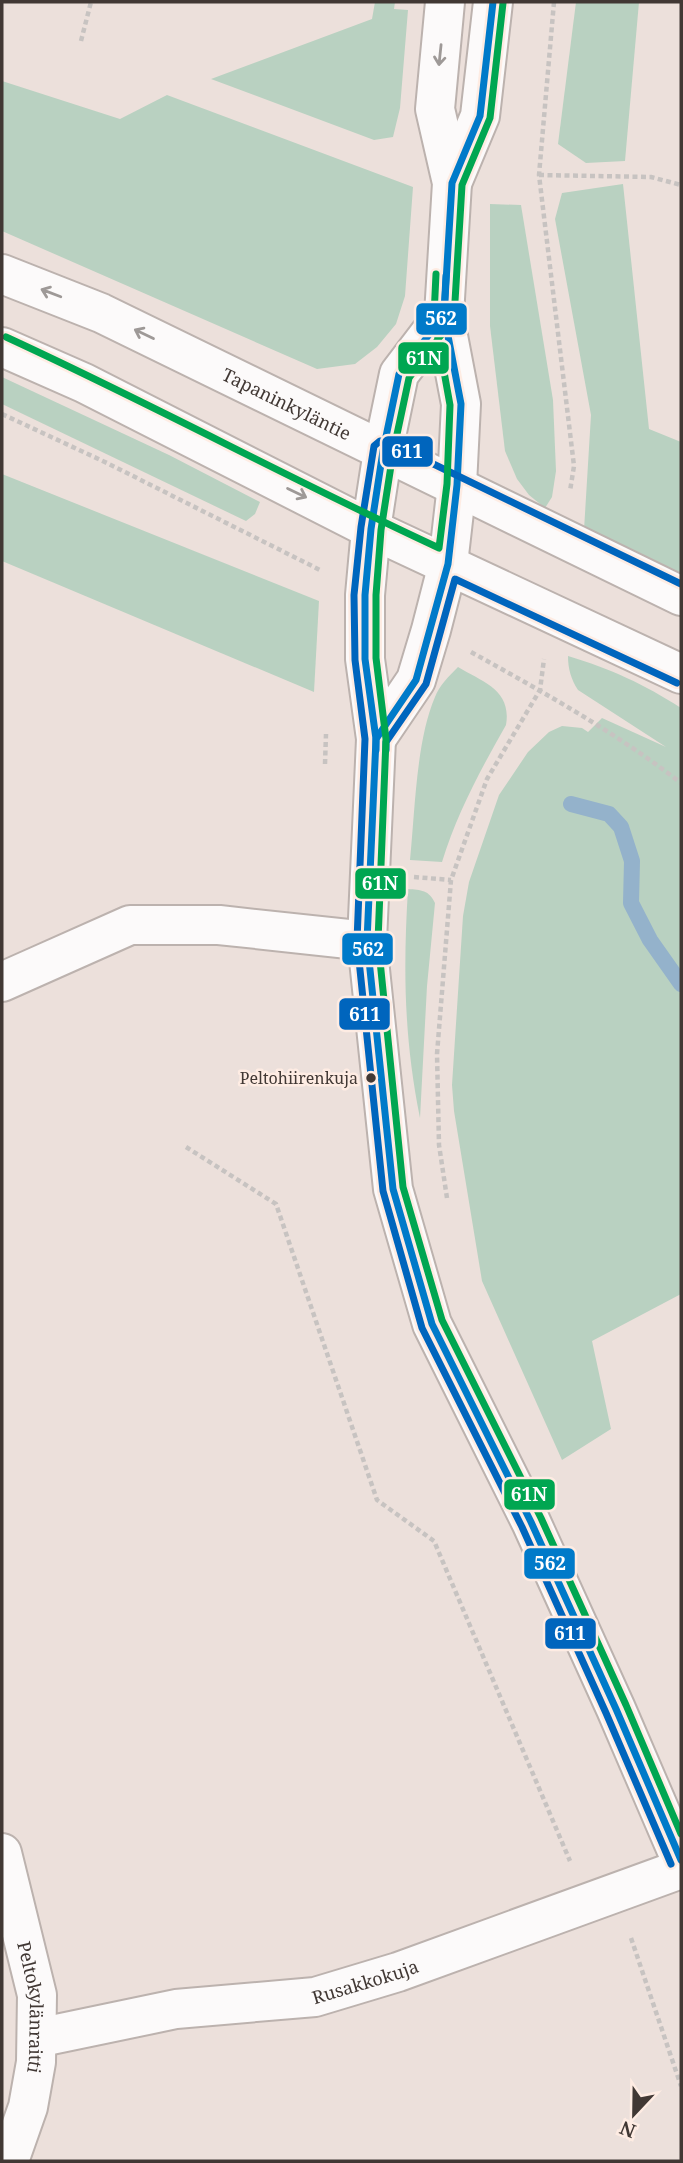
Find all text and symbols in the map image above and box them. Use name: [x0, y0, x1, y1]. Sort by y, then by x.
one-way arrow: [433, 43, 446, 66]
one-way arrow: [41, 286, 63, 299]
line badge: 562: [415, 302, 468, 336]
text: 562: [425, 305, 457, 331]
one-way arrow: [134, 326, 155, 340]
line badge: 61N: [397, 341, 450, 375]
text: 61N: [406, 345, 442, 371]
street label: Tapaninkyläntie: [218, 362, 355, 445]
line badge: 611: [381, 435, 434, 468]
text: 611: [391, 438, 423, 464]
one-way arrow: [287, 486, 307, 500]
line badge: 61N: [354, 867, 407, 900]
text: 61N: [362, 870, 398, 896]
line badge: 562: [341, 932, 394, 966]
text: 562: [352, 936, 384, 962]
line badge: 611: [338, 997, 391, 1031]
text: 611: [349, 1001, 381, 1027]
place label: Peltohiirenkuja: [240, 1067, 358, 1089]
marker: Peltohiirenkuja: [364, 1071, 378, 1085]
line badge: 61N: [503, 1478, 556, 1511]
text: 61N: [511, 1481, 547, 1507]
line badge: 562: [523, 1547, 576, 1580]
text: 562: [534, 1550, 566, 1576]
line badge: 611: [544, 1617, 597, 1650]
text: 611: [554, 1620, 586, 1646]
street label: Peltokylänraitti: [12, 1939, 49, 2076]
street label: Rusakkokuja: [309, 1954, 422, 2009]
north arrow: [599, 2079, 669, 2149]
text: N: [616, 2115, 639, 2145]

